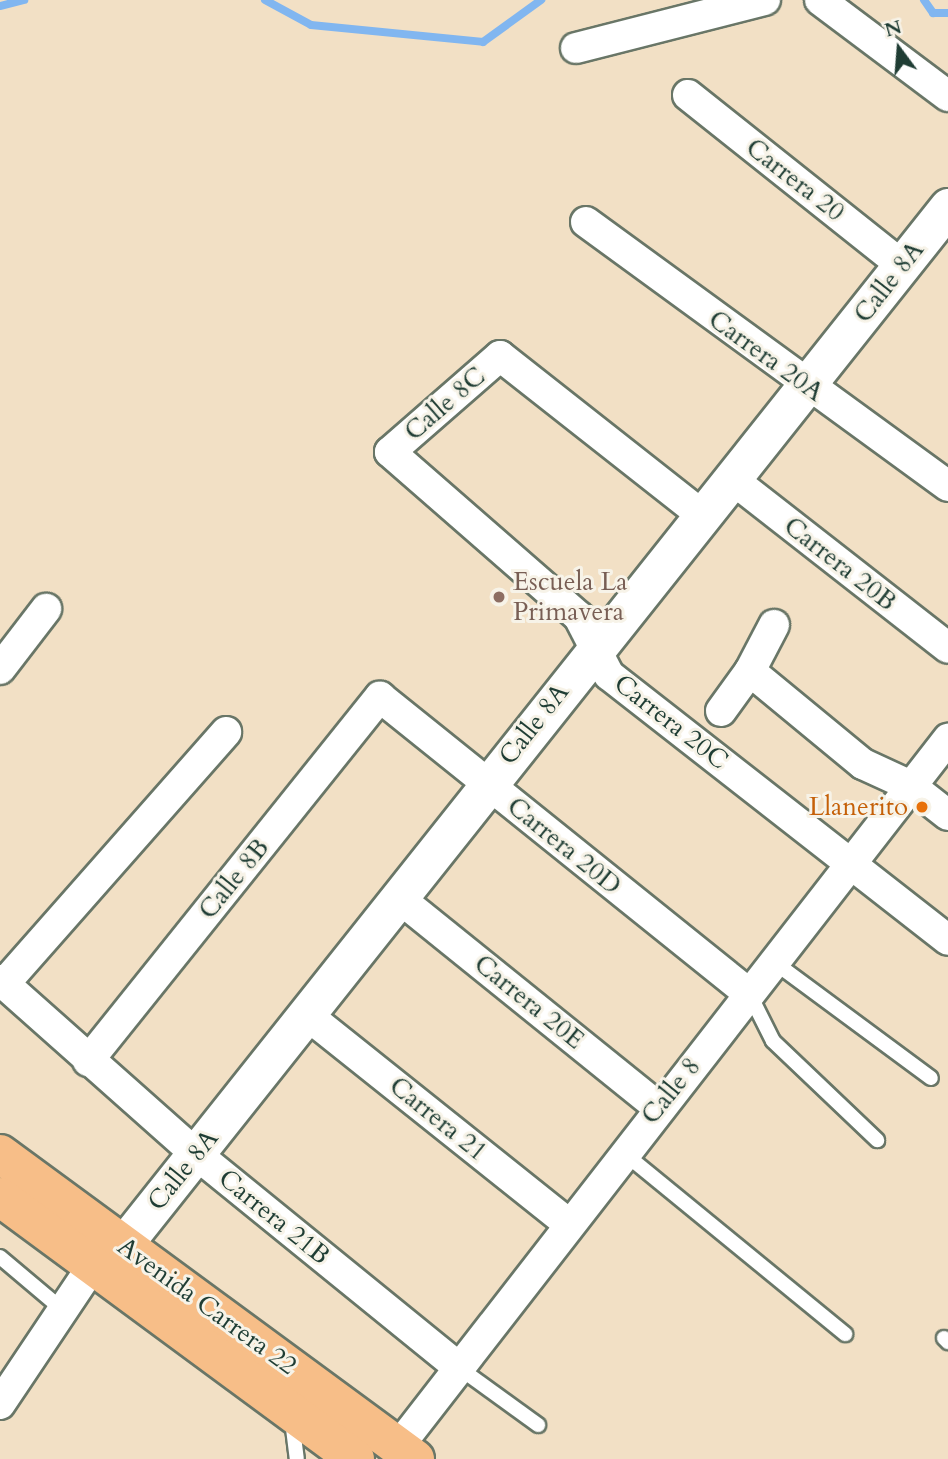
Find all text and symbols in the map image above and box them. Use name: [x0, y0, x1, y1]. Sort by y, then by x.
north arrow: [864, 14, 934, 84]
text: N: [882, 14, 905, 44]
street label: Carrera 20: [740, 132, 850, 228]
street label: Calle 8A: [847, 235, 931, 329]
street label: Carrera 20A: [702, 304, 830, 408]
street label: Calle 8C: [398, 361, 492, 447]
street label: Carrera 20B: [778, 510, 902, 618]
place label: Escuela La Primavera: [513, 566, 627, 628]
marker: Escuela La Primavera: [491, 589, 507, 605]
street label: Carrera 20C: [608, 668, 734, 776]
street label: Calle 8A: [492, 677, 576, 771]
street label: Carrera 20D: [501, 791, 627, 901]
place label: Llanerito: [809, 791, 908, 823]
marker: Llanerito: [914, 799, 930, 815]
street label: Calle 8B: [192, 833, 276, 925]
street label: Carrera 20E: [468, 948, 590, 1056]
street label: Calle 8: [635, 1051, 707, 1131]
street label: Carrera 21: [383, 1070, 493, 1168]
street label: Calle 8A: [141, 1123, 225, 1217]
street label: Carrera 21B: [212, 1163, 336, 1271]
street label: Avenida Carrera 22: [111, 1231, 303, 1381]

